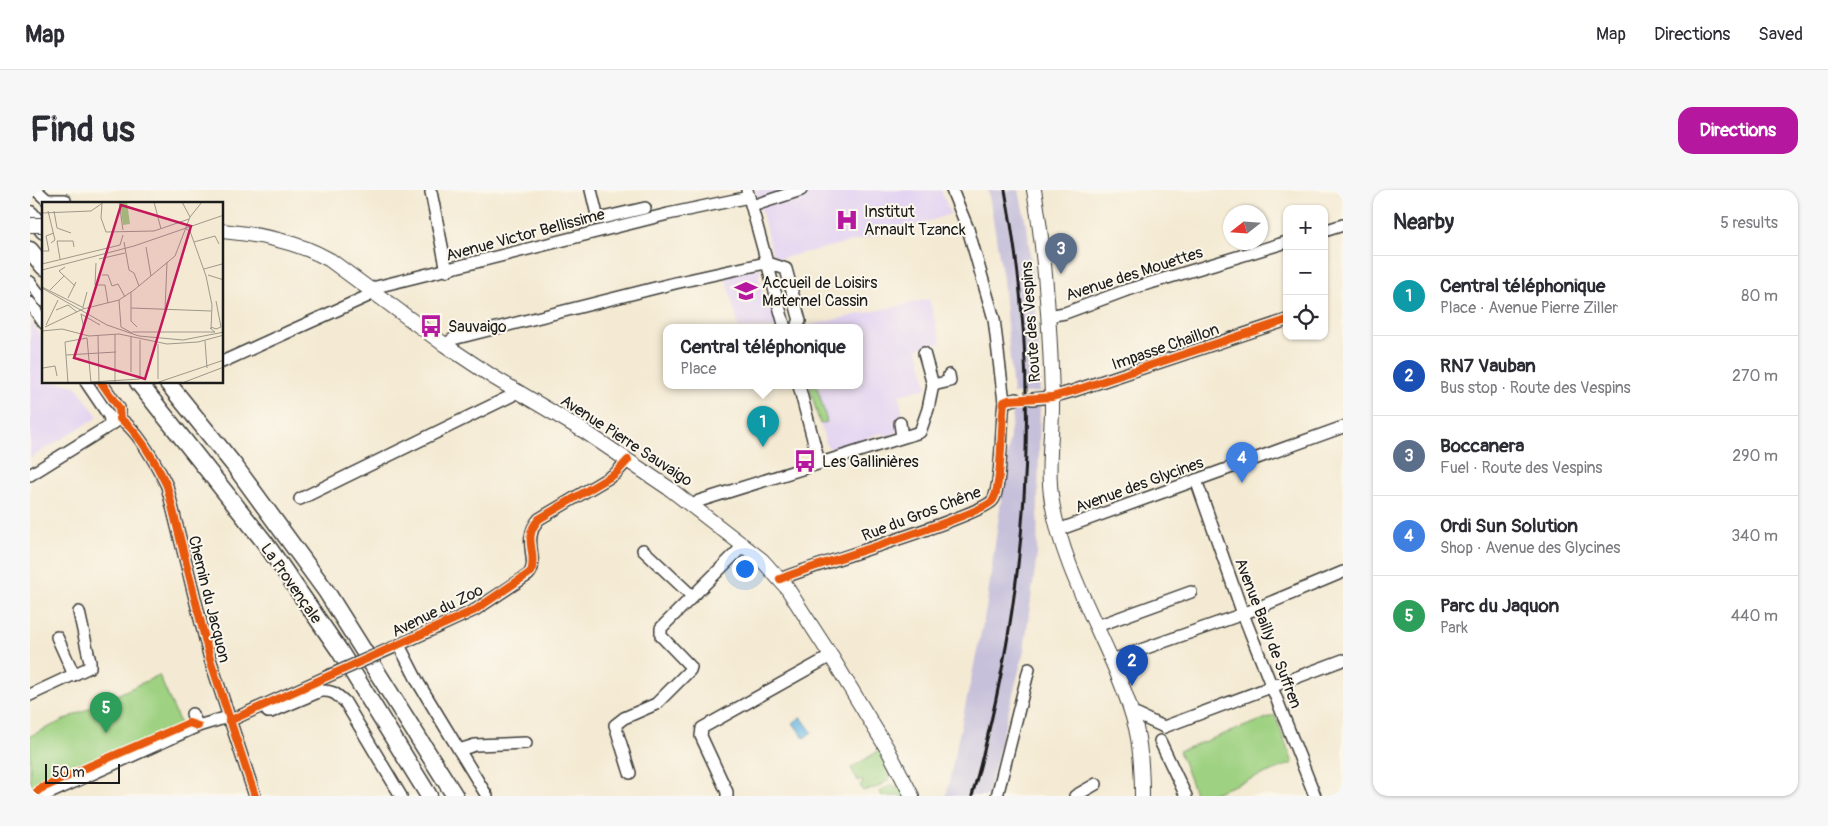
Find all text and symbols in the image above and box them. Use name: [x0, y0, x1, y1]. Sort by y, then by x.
text: Map: [25, 20, 65, 49]
text: Map: [1596, 23, 1626, 46]
text: Directions: [1654, 23, 1730, 46]
text: Saved: [1758, 23, 1803, 46]
button: Directions: [1678, 107, 1798, 154]
text: Find us: [30, 108, 135, 152]
inset map: [42, 202, 224, 384]
place label: Institut Arnault Tzanck: [864, 202, 966, 240]
street label: Avenue Victor Bellissime: [444, 204, 607, 266]
north arrow: [1223, 205, 1268, 250]
map controls: [1283, 205, 1328, 340]
button: +: [1283, 205, 1328, 250]
hospital icon: Institut Arnault Tzanck: [834, 207, 860, 233]
text: Nearby: [1393, 209, 1454, 236]
text: 5 results: [1720, 213, 1778, 233]
pin: 3: [1045, 233, 1077, 274]
street label: Avenue des Mouettes: [1063, 242, 1205, 306]
button: −: [1283, 250, 1328, 295]
street label: Route des Vespins: [1017, 261, 1045, 383]
place label: Accueil de Loisirs Maternel Cassin: [762, 273, 877, 311]
text: Central téléphonique: [1440, 274, 1605, 298]
school or university icon: Accueil de Loisirs Maternel Cassin: [733, 278, 759, 304]
text: 1: [1406, 286, 1412, 306]
text: 80 m: [1741, 286, 1778, 306]
button: locate: [1283, 295, 1328, 340]
text: Place · Avenue Pierre Ziller: [1440, 298, 1618, 318]
bus stop icon: Sauvaigo: [418, 313, 444, 339]
place label: Sauvaigo: [448, 317, 507, 337]
street label: Impasse Chaillon: [1109, 319, 1222, 375]
popup: [663, 324, 863, 389]
text: Central téléphonique: [680, 335, 846, 359]
text: RN7 Vauban: [1440, 354, 1536, 378]
text: Place: [680, 359, 716, 379]
text: 2: [1405, 366, 1413, 386]
text: 270 m: [1732, 366, 1778, 386]
text: Bus stop · Route des Vespins: [1440, 378, 1631, 398]
street label: Avenue Pierre Sauvaigo: [557, 391, 697, 491]
pin: 1: [747, 406, 779, 447]
text: Boccanera: [1440, 434, 1524, 458]
pin: 4: [1226, 442, 1258, 483]
text: 3: [1405, 446, 1413, 466]
text: 290 m: [1732, 446, 1778, 466]
bus stop icon: Les Gallinières: [792, 448, 818, 474]
place label: Les Gallinières: [822, 452, 919, 472]
street label: Avenue des Glycines: [1072, 452, 1206, 517]
text: Fuel · Route des Vespins: [1440, 458, 1602, 478]
street label: Rue du Gros Chêne: [859, 482, 984, 546]
text: Ordi Sun Solution: [1440, 514, 1578, 538]
text: 4: [1404, 526, 1414, 546]
text: 340 m: [1731, 526, 1778, 546]
street label: Chemin du Jacquon: [184, 534, 234, 665]
text: Shop · Avenue des Glycines: [1440, 538, 1620, 558]
street label: La Provençale: [256, 539, 326, 628]
street label: Avenue Bailly de Suffren: [1230, 555, 1306, 711]
your location: [732, 556, 758, 582]
street label: Avenue du Zoo: [388, 580, 487, 642]
text: Parc du Jaquon: [1440, 594, 1559, 618]
text: 5: [1405, 606, 1413, 626]
text: 440 m: [1731, 606, 1778, 626]
text: Park: [1440, 618, 1468, 638]
pin: 2: [1116, 645, 1148, 686]
pin: 5: [90, 692, 122, 733]
scale bar: [45, 761, 120, 784]
text: 50 m: [52, 764, 85, 781]

